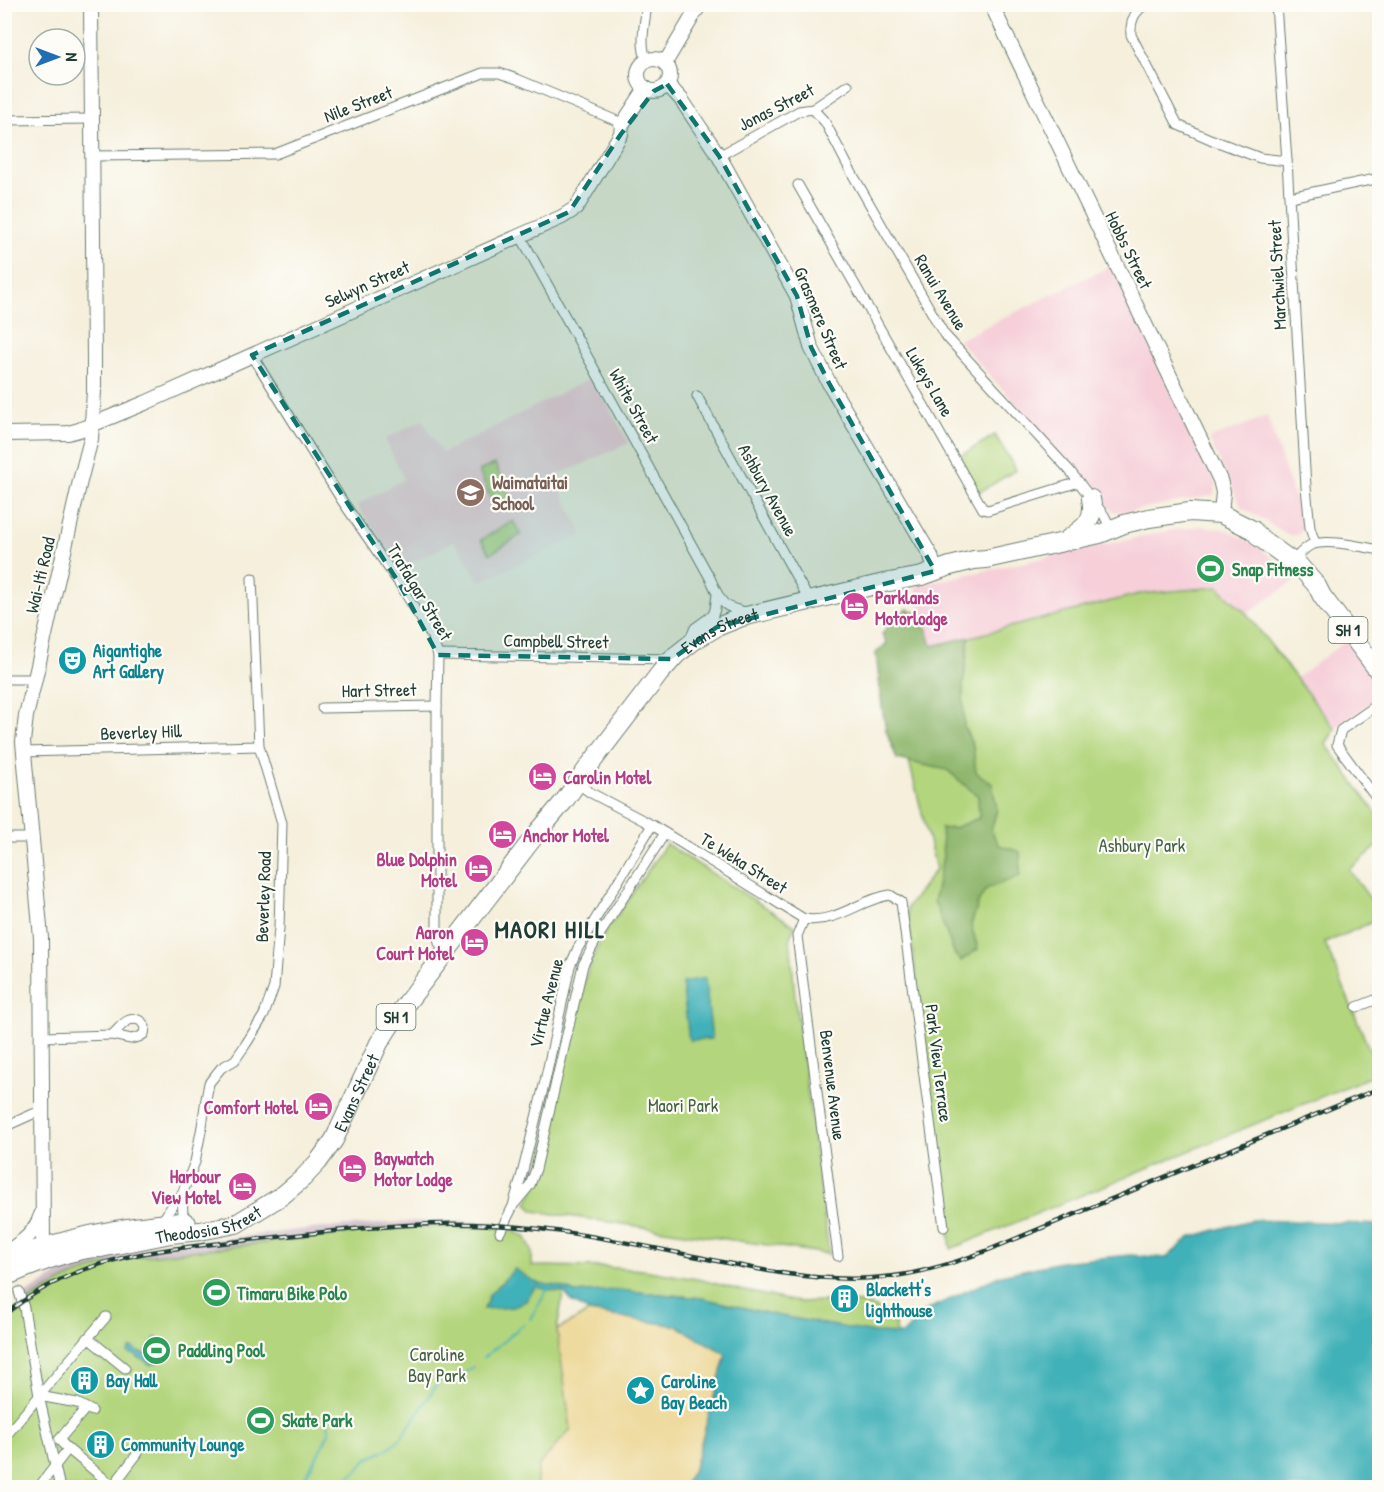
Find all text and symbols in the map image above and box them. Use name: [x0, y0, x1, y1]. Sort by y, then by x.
north arrow: [27, 27, 87, 87]
text: N: [61, 53, 83, 62]
street label: Jonas Street: [734, 77, 819, 137]
street label: Nile Street: [320, 79, 397, 129]
street label: Hobbs Street: [1099, 207, 1159, 294]
street label: Marchwiel Street: [1262, 219, 1292, 330]
street label: Ranui Avenue: [909, 249, 973, 335]
street label: Selwyn Street: [321, 254, 414, 314]
street label: Grasmere Street: [788, 263, 854, 374]
street label: Lukeys Lane: [900, 343, 960, 421]
street label: White Street: [603, 364, 665, 449]
street label: Ashbury Avenue: [732, 439, 804, 541]
place label: Waimataitai School: [492, 470, 568, 516]
school or university icon: Waimataitai School: [455, 476, 487, 508]
street label: Wai-Iti Road: [19, 534, 61, 616]
street label: Trafalgar Street: [381, 539, 459, 646]
sports icon: Snap Fitness: [1195, 553, 1227, 585]
place label: Snap Fitness: [1232, 557, 1314, 583]
place label: Parklands Motorlodge: [875, 585, 948, 632]
hotel icon: Parklands Motorlodge: [838, 591, 870, 623]
street label: Evans Street: [675, 601, 761, 659]
road number: SH 1: [1328, 617, 1368, 643]
street label: Campbell Street: [503, 628, 610, 654]
place label: Aigantighe Art Gallery: [93, 638, 165, 685]
theatre icon: Aigantighe Art Gallery: [56, 644, 88, 676]
street label: Hart Street: [341, 677, 417, 703]
street label: Beverley Hill: [100, 718, 182, 746]
hotel icon: Carolin Motel: [526, 761, 558, 793]
place label: Carolin Motel: [563, 765, 653, 790]
hotel icon: Anchor Motel: [486, 819, 518, 851]
place label: Anchor Motel: [523, 823, 610, 848]
street label: Te Weka Street: [696, 826, 793, 900]
park label: Ashbury Park: [1099, 833, 1186, 858]
place label: Blue Dolphin Motel: [377, 847, 458, 893]
street label: Beverley Road: [249, 851, 277, 943]
hotel icon: Blue Dolphin Motel: [462, 853, 494, 885]
district label: MAORI HILL: [494, 913, 606, 945]
place label: Aaron Court Motel: [376, 920, 455, 966]
hotel icon: Aaron Court Motel: [459, 926, 491, 958]
street label: Virtue Avenue: [523, 956, 569, 1050]
street label: Park View Terrace: [919, 1003, 959, 1123]
road number: SH 1: [376, 1004, 416, 1030]
street label: Benvenue Avenue: [814, 1028, 852, 1142]
street label: Evans Street: [327, 1049, 385, 1136]
hotel icon: Comfort Hotel: [303, 1091, 335, 1123]
park label: Maori Park: [648, 1093, 719, 1118]
place label: Comfort Hotel: [204, 1095, 299, 1120]
place label: Baywatch Motor Lodge: [374, 1146, 453, 1193]
hotel icon: Baywatch Motor Lodge: [337, 1152, 369, 1184]
place label: Harbour View Motel: [151, 1164, 222, 1210]
hotel icon: Harbour View Motel: [226, 1170, 258, 1202]
street label: Theodosia Street: [153, 1199, 267, 1249]
sports icon: Timaru Bike Polo: [200, 1277, 232, 1309]
place label: Blackett's lighthouse: [866, 1277, 934, 1324]
place label: Timaru Bike Polo: [236, 1281, 348, 1306]
building icon: Blackett's lighthouse: [829, 1283, 861, 1315]
sports icon: Paddling Pool: [141, 1334, 173, 1366]
place label: Paddling Pool: [178, 1338, 266, 1364]
park label: Caroline Bay Park: [408, 1342, 467, 1388]
building icon: Bay Hall: [69, 1364, 101, 1396]
place label: Bay Hall: [106, 1368, 158, 1394]
place label: Caroline Bay Beach: [661, 1369, 727, 1416]
place icon: Caroline Bay Beach: [624, 1375, 656, 1407]
sports icon: Skate Park: [245, 1404, 277, 1436]
place label: Skate Park: [282, 1408, 353, 1433]
building icon: Community Lounge: [84, 1428, 116, 1460]
place label: Community Lounge: [121, 1432, 245, 1458]

